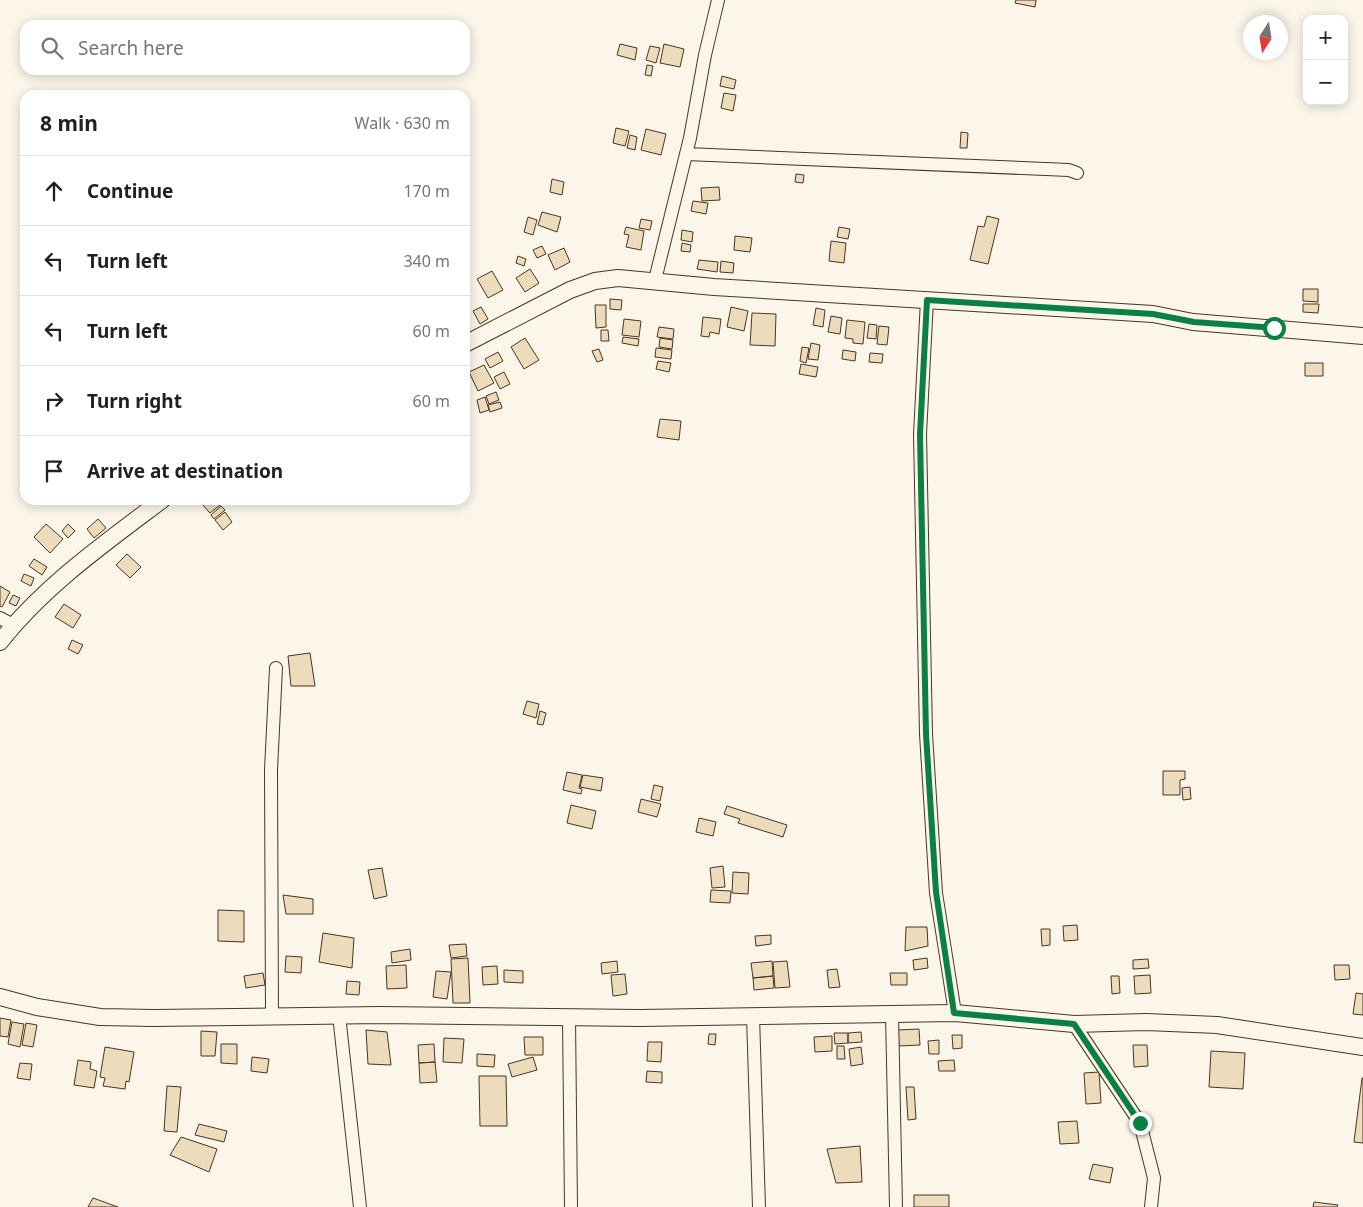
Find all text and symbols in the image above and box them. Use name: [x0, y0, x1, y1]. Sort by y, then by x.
north arrow: [1243, 15, 1288, 60]
map controls: [1303, 15, 1348, 105]
button: +: [1303, 15, 1348, 60]
search box: [20, 20, 470, 75]
icon: search: [38, 34, 66, 62]
text: Search here: [78, 35, 184, 61]
button: −: [1303, 60, 1348, 105]
text: 8 min: [40, 109, 98, 137]
text: Walk · 630 m: [355, 112, 450, 134]
icon: ahead: [40, 177, 68, 205]
text: Continue: [87, 178, 173, 204]
text: 170 m: [403, 180, 450, 202]
icon: left: [40, 247, 68, 275]
text: Turn left: [87, 248, 168, 274]
text: 340 m: [403, 250, 450, 272]
icon: left: [40, 317, 68, 345]
route start: [1263, 317, 1286, 340]
text: Turn left: [87, 318, 168, 344]
text: 60 m: [413, 320, 450, 342]
icon: right: [40, 387, 68, 415]
text: Turn right: [87, 388, 182, 414]
text: 60 m: [413, 390, 450, 412]
icon: arrive: [40, 457, 68, 485]
text: Arrive at destination: [87, 458, 283, 484]
route end: [1129, 1112, 1152, 1135]

